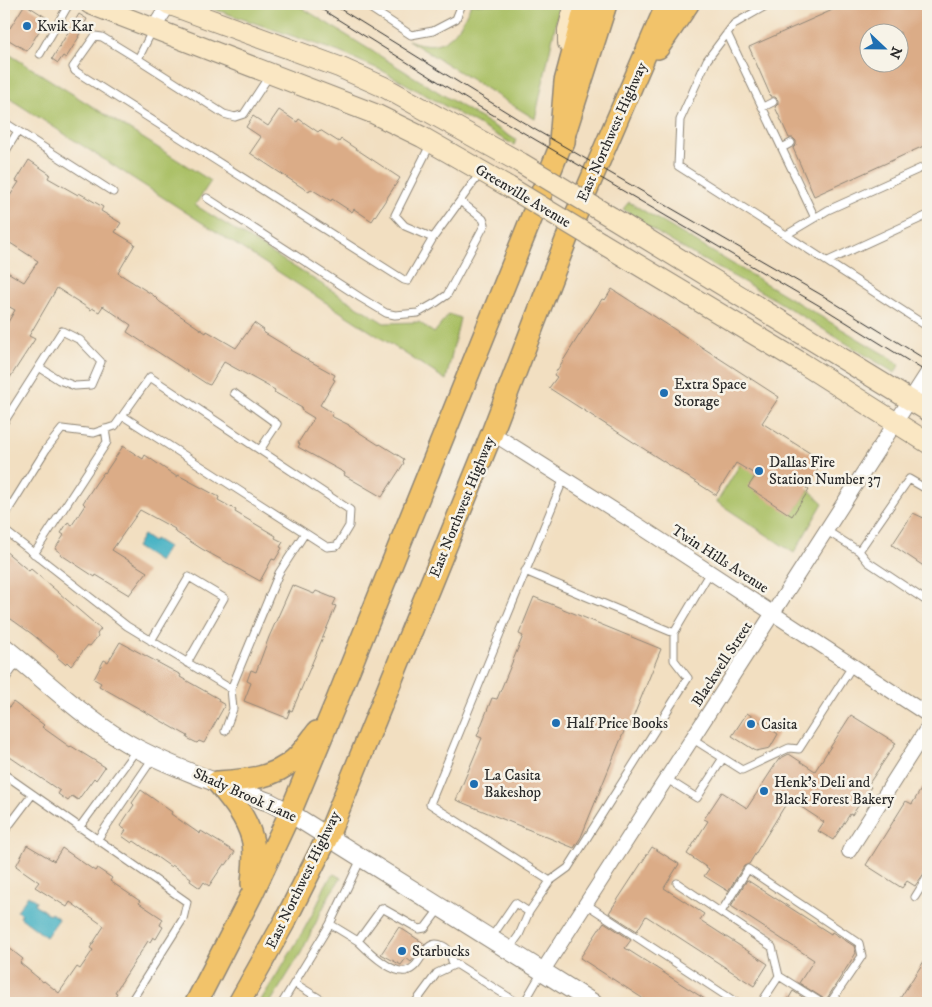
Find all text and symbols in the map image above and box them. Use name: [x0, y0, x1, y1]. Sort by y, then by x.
place label: Kwik Kar: [37, 17, 94, 36]
marker: Kwik Kar: [21, 20, 33, 32]
north arrow: [860, 22, 910, 72]
text: N: [884, 44, 906, 62]
street label: East Northwest Highway: [573, 58, 652, 205]
street label: Greenville Avenue: [472, 160, 574, 232]
place label: Extra Space Storage: [674, 375, 746, 411]
marker: Extra Space Storage: [658, 387, 670, 399]
street label: East Northwest Highway: [425, 433, 499, 580]
place label: Dallas Fire Station Number 37: [769, 453, 881, 489]
marker: Dallas Fire Station Number 37: [753, 465, 765, 477]
street label: Twin Hills Avenue: [668, 520, 772, 598]
street label: Blackwell Street: [687, 618, 757, 710]
place label: Half Price Books: [566, 714, 668, 733]
place label: Casita: [761, 715, 798, 734]
marker: Half Price Books: [550, 717, 562, 729]
marker: Casita: [745, 718, 757, 730]
street label: Shady Brook Lane: [190, 764, 300, 826]
place label: La Casita Bakeshop: [484, 766, 541, 802]
place label: Henk's Deli and Black Forest Bakery: [774, 773, 895, 809]
marker: La Casita Bakeshop: [468, 778, 480, 790]
marker: Henk's Deli and Black Forest Bakery: [758, 785, 770, 797]
street label: East Northwest Highway: [261, 807, 345, 952]
place label: Starbucks: [412, 942, 470, 961]
marker: Starbucks: [396, 945, 408, 957]

